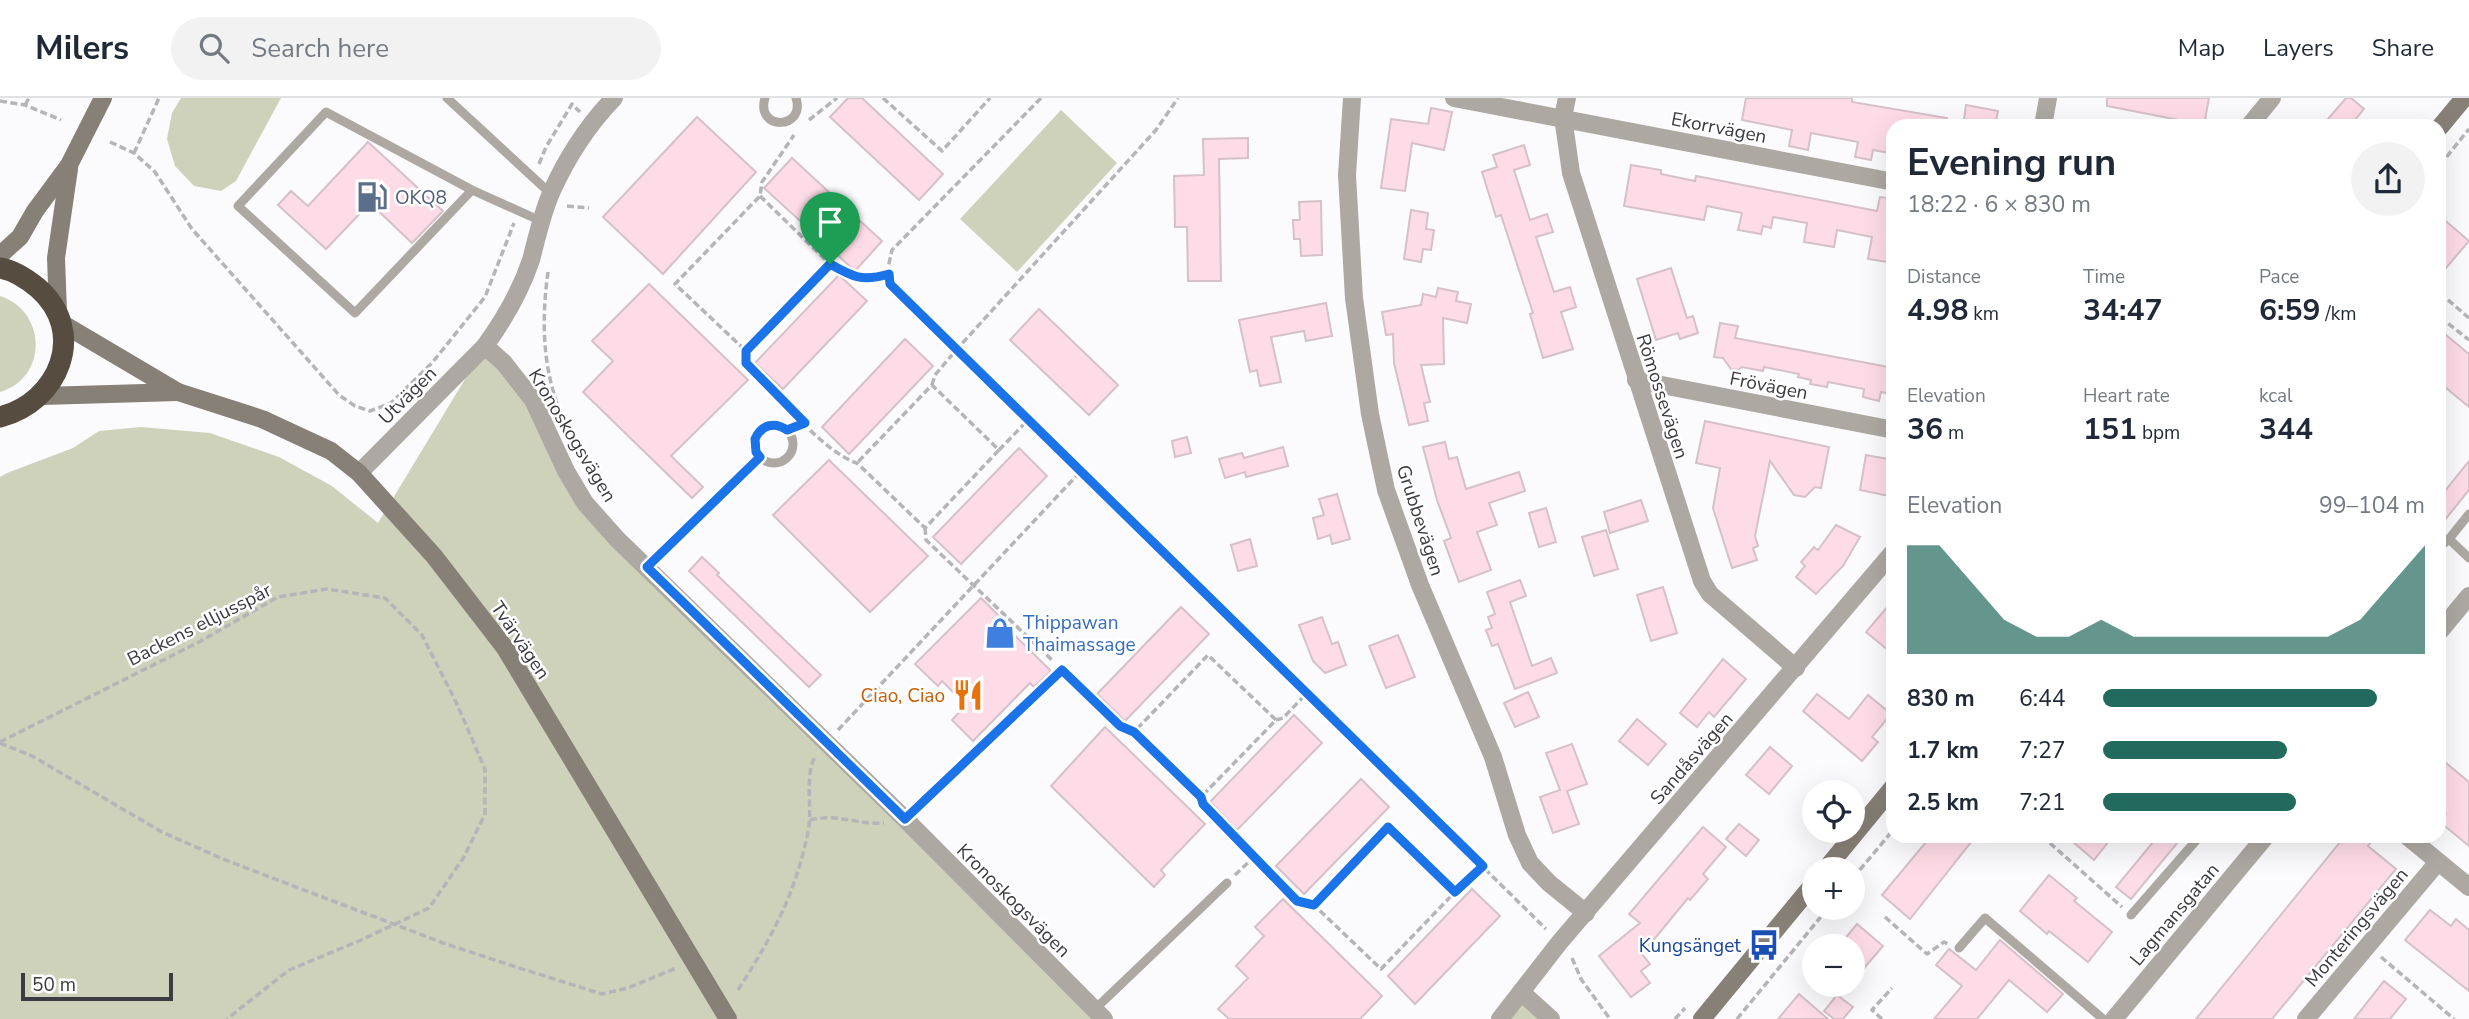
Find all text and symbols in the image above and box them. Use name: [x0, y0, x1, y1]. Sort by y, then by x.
search box: [171, 17, 661, 80]
text: Milers: [35, 26, 129, 71]
icon: search: [195, 29, 233, 67]
text: Search here: [251, 31, 389, 66]
text: Map: [2178, 32, 2225, 64]
text: Layers: [2263, 32, 2334, 64]
text: Share: [2372, 32, 2434, 64]
street label: Ekorrvägen: [1669, 106, 1769, 150]
text: Evening run: [1907, 137, 2116, 188]
button: share: [2351, 142, 2425, 216]
fuel station icon: OKQ8: [355, 180, 389, 214]
place label: OKQ8: [395, 185, 447, 211]
text: 18:22 · 6 × 830 m: [1907, 189, 2091, 220]
pin: [800, 192, 860, 264]
icon: arrive: [811, 203, 849, 241]
text: Distance: [1907, 264, 1981, 290]
text: Time: [2083, 264, 2125, 290]
text: Pace: [2259, 264, 2299, 290]
text: 4.98: [1907, 290, 1968, 331]
text: 34:47: [2083, 290, 2162, 331]
text: 6:59: [2259, 290, 2320, 331]
text: km: [1968, 301, 1999, 327]
text: /km: [2320, 301, 2356, 327]
street label: Römossevägen: [1630, 331, 1694, 462]
street label: Utvägen: [373, 361, 442, 430]
street label: Kronoskogsvägen: [522, 364, 622, 507]
street label: Frövägen: [1728, 366, 1810, 406]
text: Elevation: [1907, 383, 1986, 409]
text: Heart rate: [2083, 383, 2170, 409]
text: kcal: [2259, 383, 2293, 409]
text: 36: [1907, 409, 1943, 450]
text: 151: [2083, 409, 2137, 450]
text: 344: [2259, 409, 2313, 450]
text: m: [1943, 420, 1964, 446]
text: bpm: [2137, 420, 2180, 446]
street label: Grubbevägen: [1390, 462, 1450, 579]
text: Elevation: [1907, 490, 2002, 521]
text: 99–104 m: [2319, 490, 2425, 521]
street label: Backens elljusspår: [123, 577, 276, 672]
street label: Tvärvägen: [485, 596, 556, 685]
place label: Thippawan Thaimassage: [1023, 610, 1136, 658]
shop icon: Thippawan Thaimassage: [983, 616, 1017, 650]
restaurant icon: Ciao, Ciao: [951, 678, 985, 712]
place label: Ciao, Ciao: [861, 683, 945, 709]
text: 830 m: [1907, 683, 1975, 714]
text: 6:44: [2019, 683, 2066, 714]
street label: Sandåsvägen: [1644, 707, 1739, 810]
text: 1.7 km: [1907, 735, 1979, 766]
text: 7:27: [2019, 735, 2066, 766]
map controls: [1802, 780, 1865, 997]
button: locate: [1802, 780, 1865, 843]
text: 2.5 km: [1907, 787, 1979, 818]
text: 7:21: [2019, 787, 2066, 818]
street label: Kronoskogsvägen: [951, 838, 1076, 963]
button: +: [1802, 857, 1865, 920]
street label: Lagmansgatan: [2124, 858, 2225, 971]
street label: Monteringsvägen: [2299, 863, 2414, 993]
bus stop icon: Kungsänget: [1747, 928, 1781, 962]
place label: Kungsänget: [1639, 933, 1741, 959]
button: −: [1802, 934, 1865, 997]
scale bar: [21, 970, 173, 1002]
text: 50 m: [32, 972, 76, 998]

